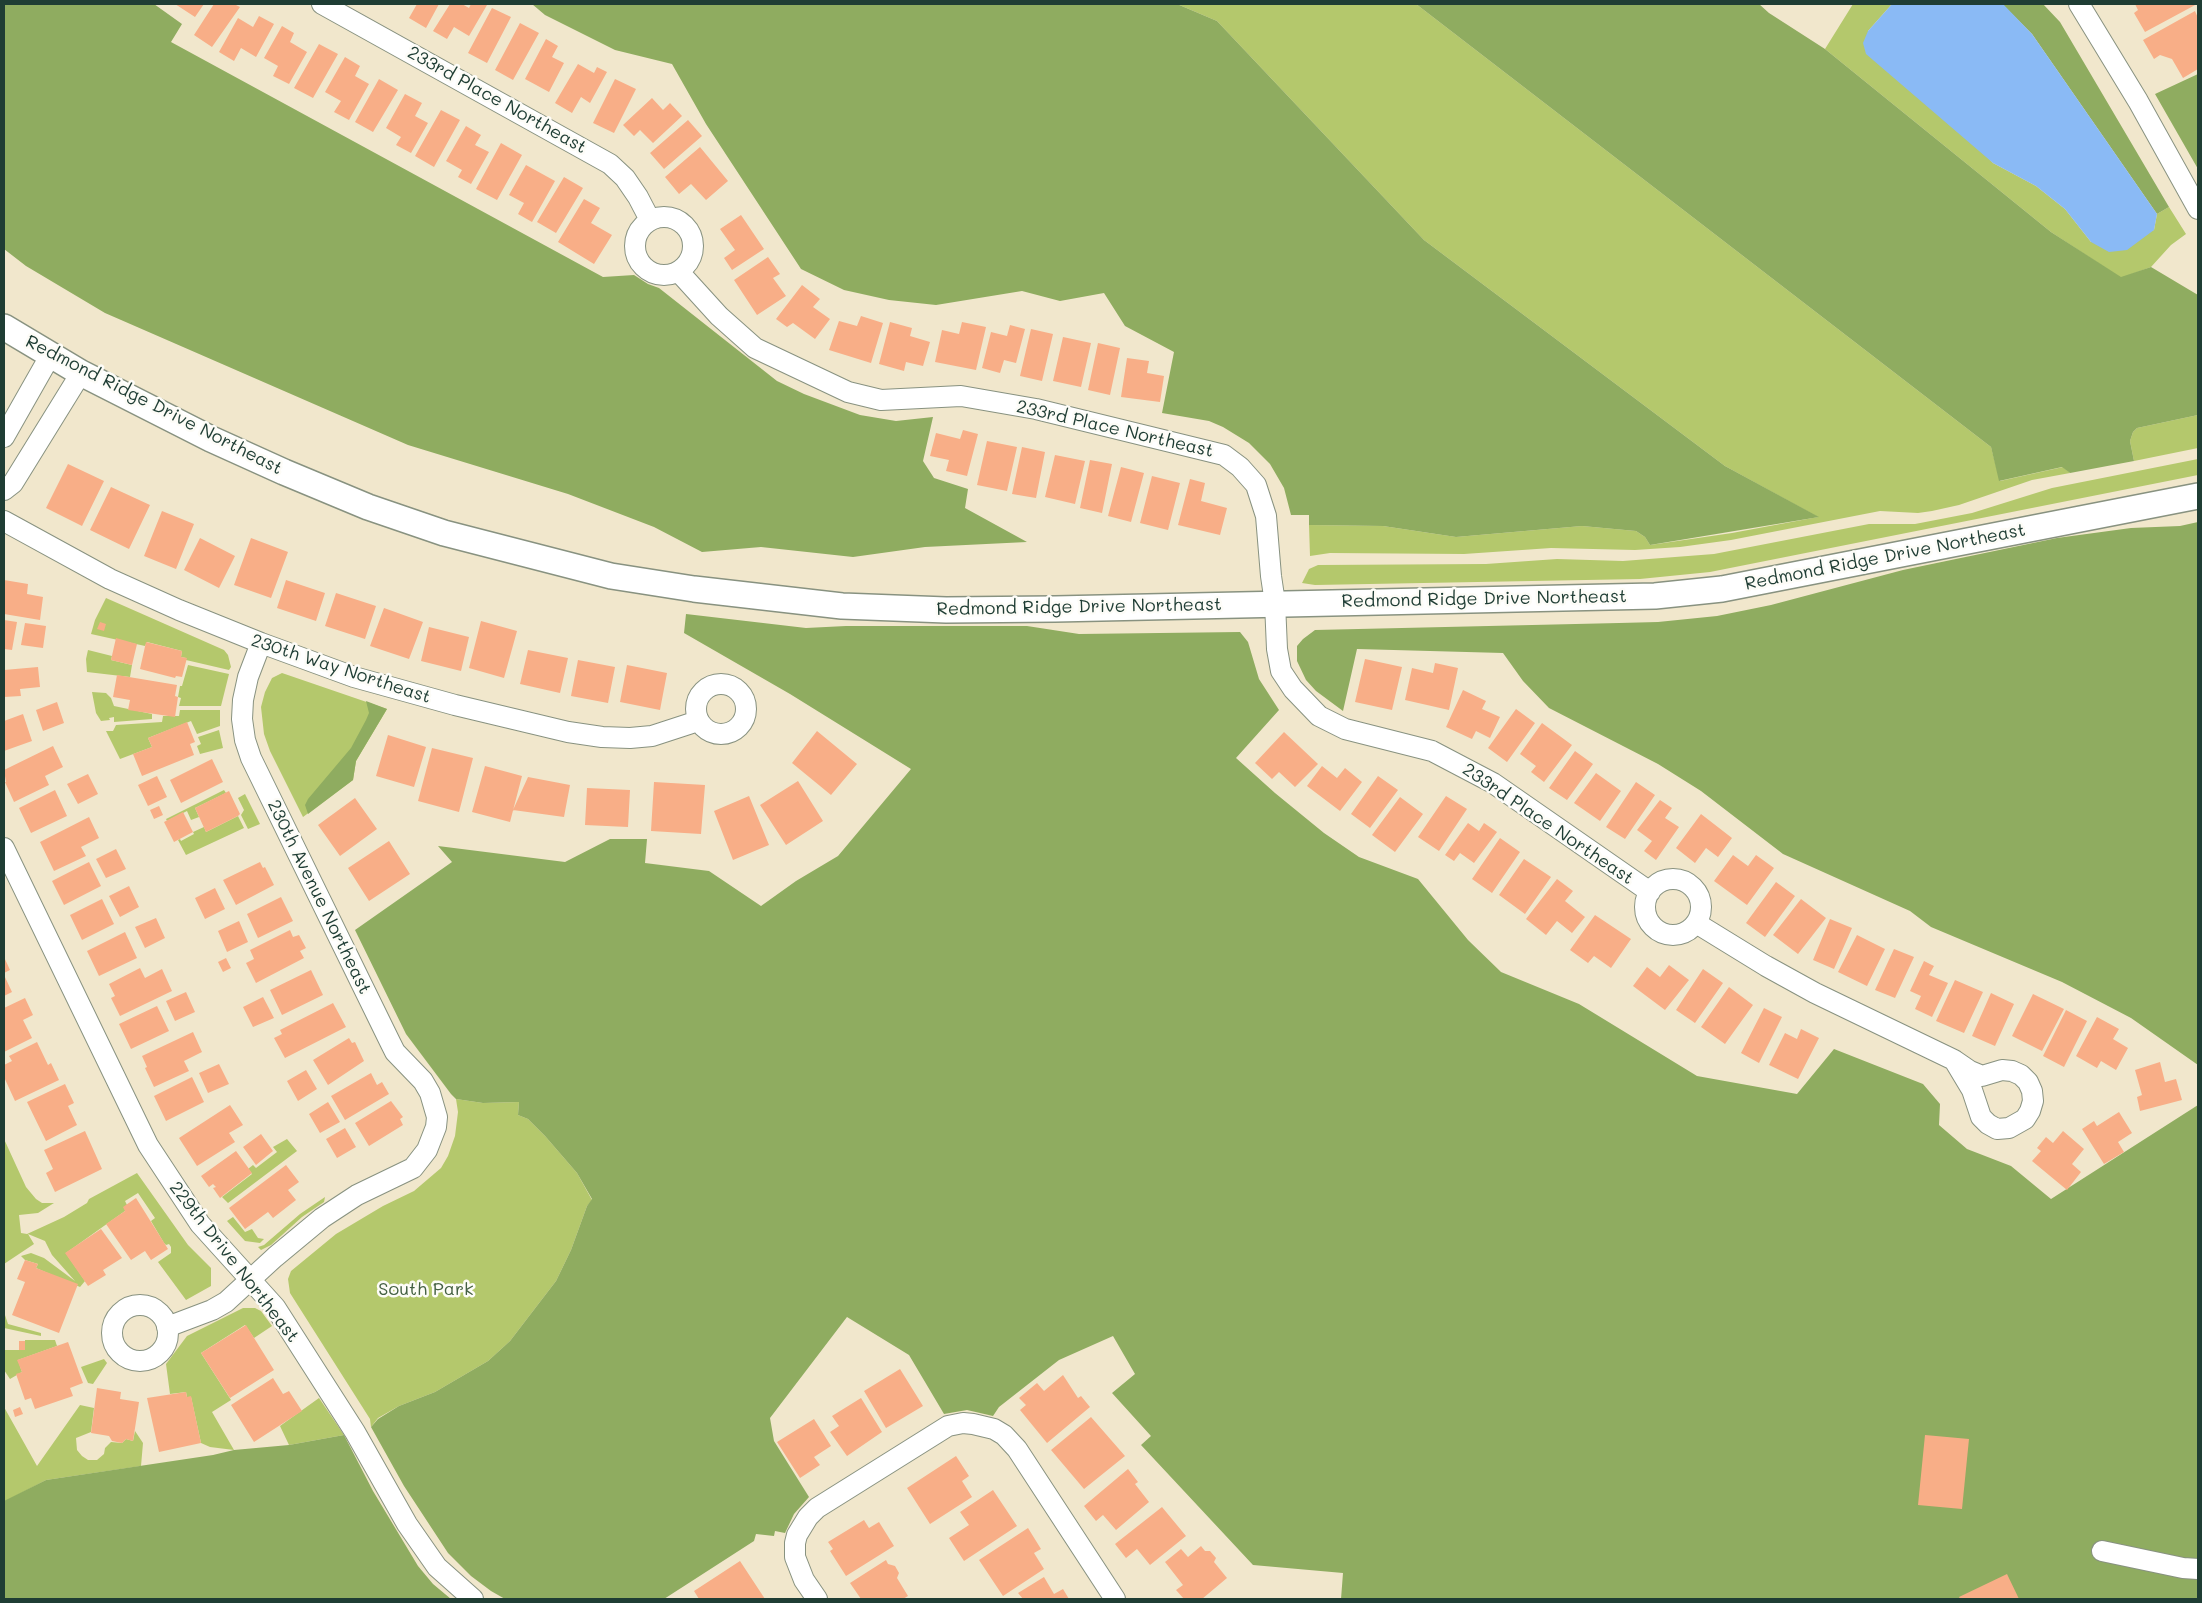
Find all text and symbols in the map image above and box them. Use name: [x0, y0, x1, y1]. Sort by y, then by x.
street label: 233rd Place Northeast: [404, 42, 590, 158]
street label: Redmond Ridge Drive Northeast: [22, 331, 286, 479]
street label: 233rd Place Northeast: [1014, 396, 1216, 462]
street label: Redmond Ridge Drive Northeast: [1743, 519, 2027, 595]
street label: Redmond Ridge Drive Northeast: [1341, 586, 1627, 612]
street label: Redmond Ridge Drive Northeast: [936, 594, 1222, 620]
street label: 230th Way Northeast: [248, 630, 434, 708]
street label: 233rd Place Northeast: [1458, 759, 1638, 889]
street label: 230th Avenue Northeast: [262, 796, 376, 998]
street label: 229th Drive Northeast: [165, 1177, 303, 1347]
park label: South Park: [378, 1278, 474, 1300]

